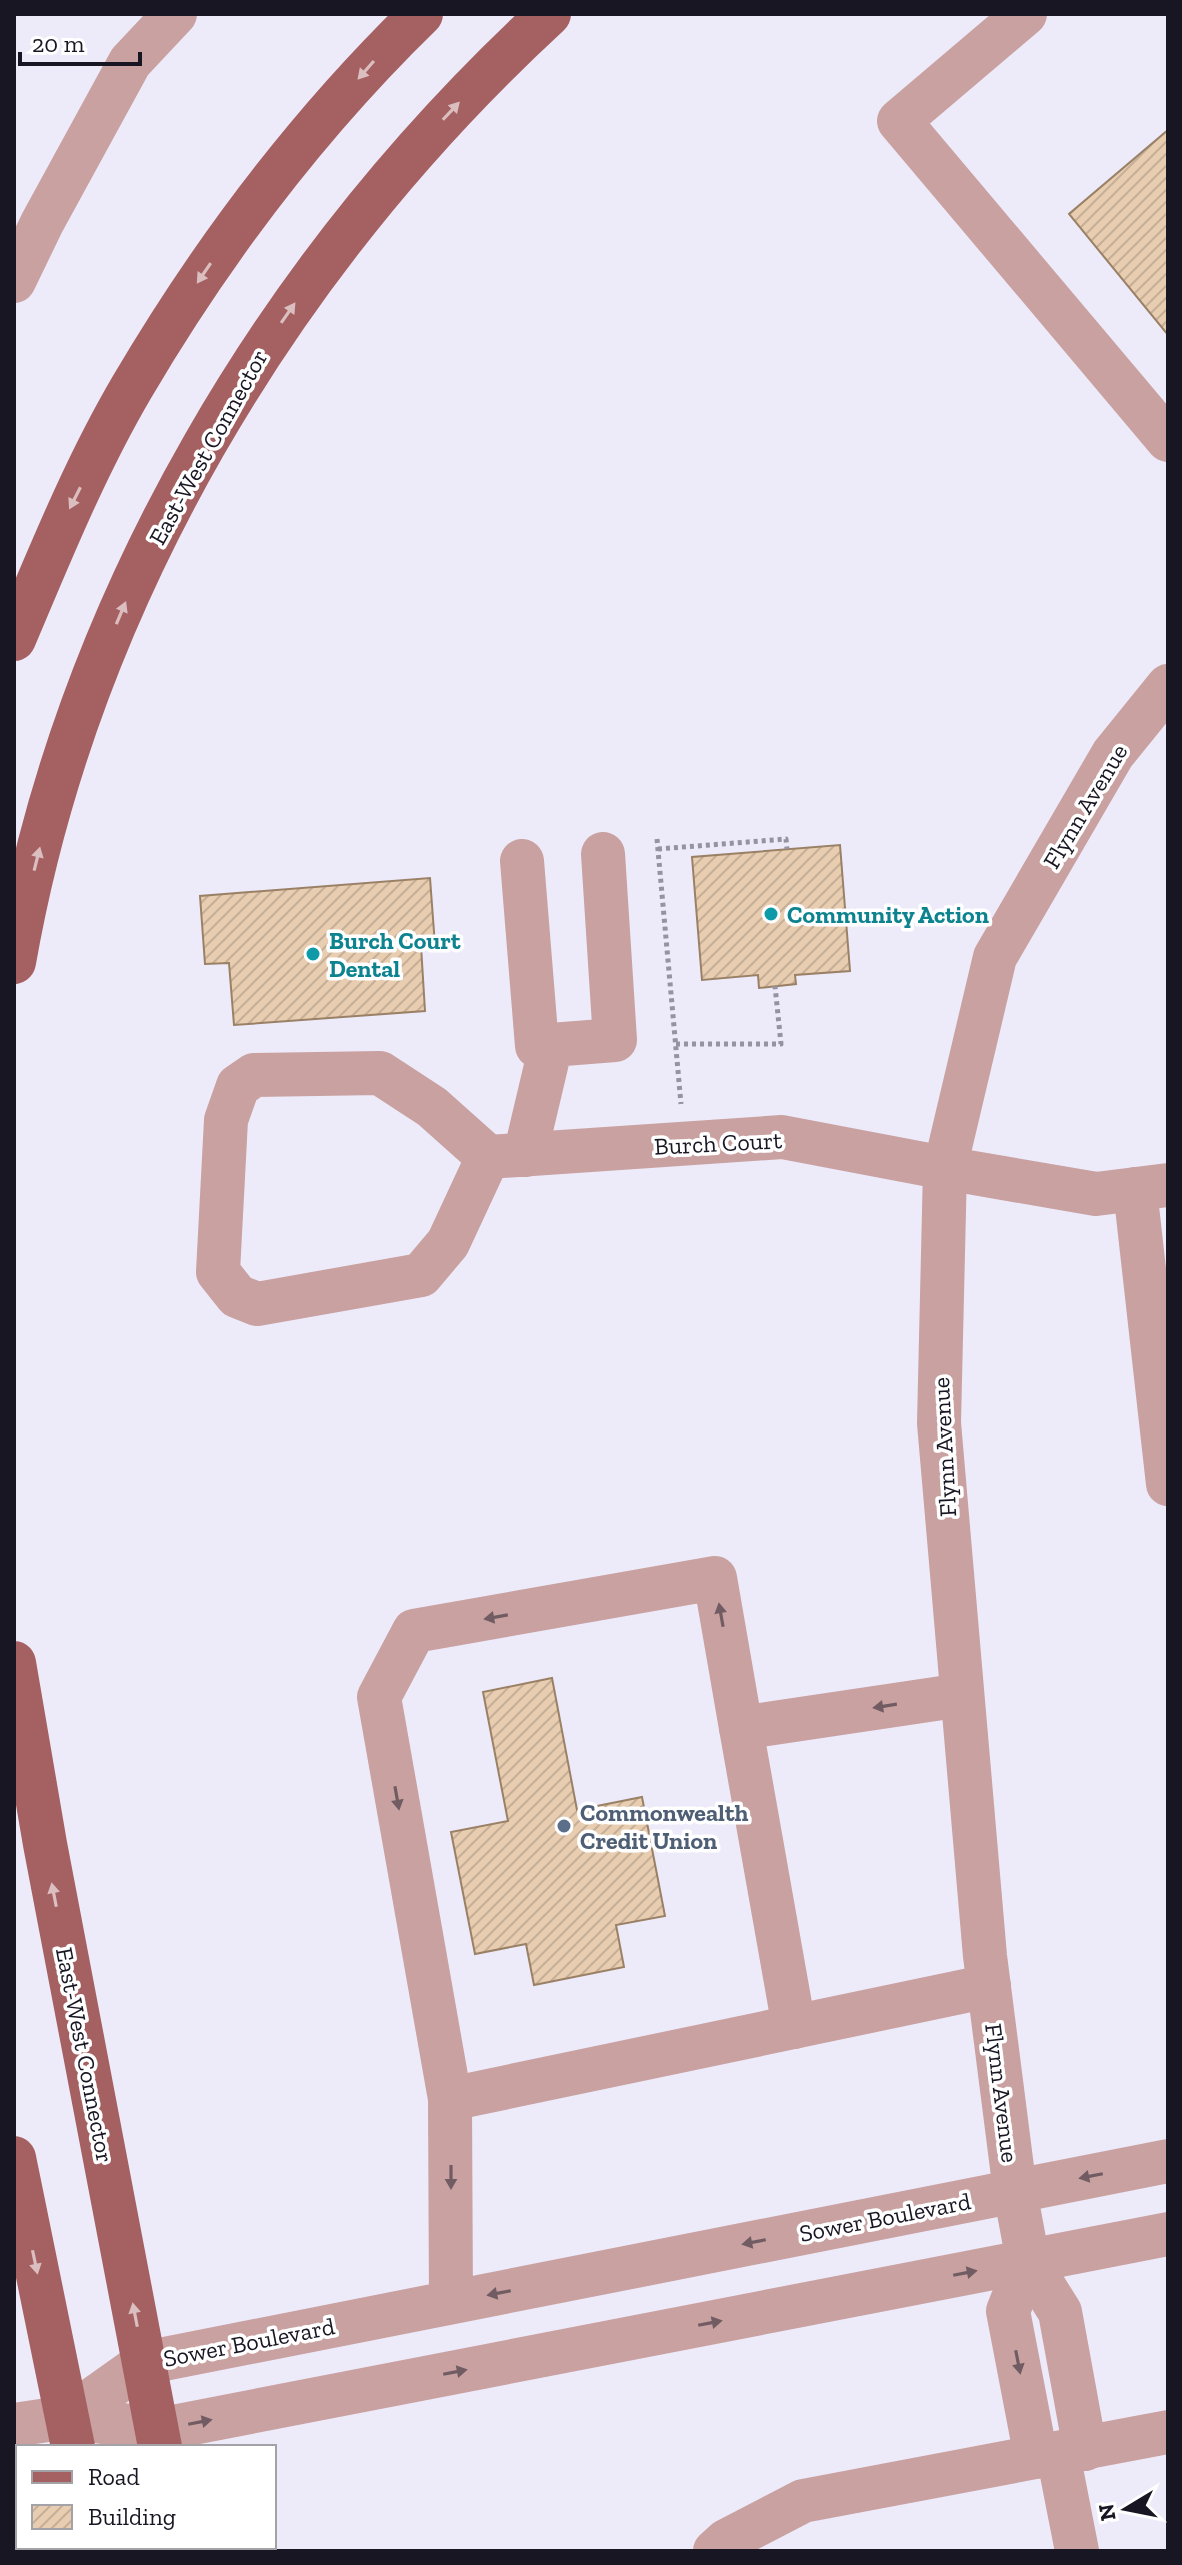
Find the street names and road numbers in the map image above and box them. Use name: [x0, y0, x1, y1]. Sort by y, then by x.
street label: East-West Connector: [142, 344, 274, 550]
street label: Flynn Avenue: [1037, 739, 1133, 873]
street label: Burch Court: [653, 1125, 783, 1161]
street label: Flynn Avenue: [926, 1376, 962, 1518]
street label: East-West Connector: [50, 1945, 120, 2165]
street label: Flynn Avenue: [979, 2022, 1025, 2164]
street label: Sower Boulevard: [797, 2186, 973, 2248]
street label: Sower Boulevard: [161, 2311, 337, 2373]

